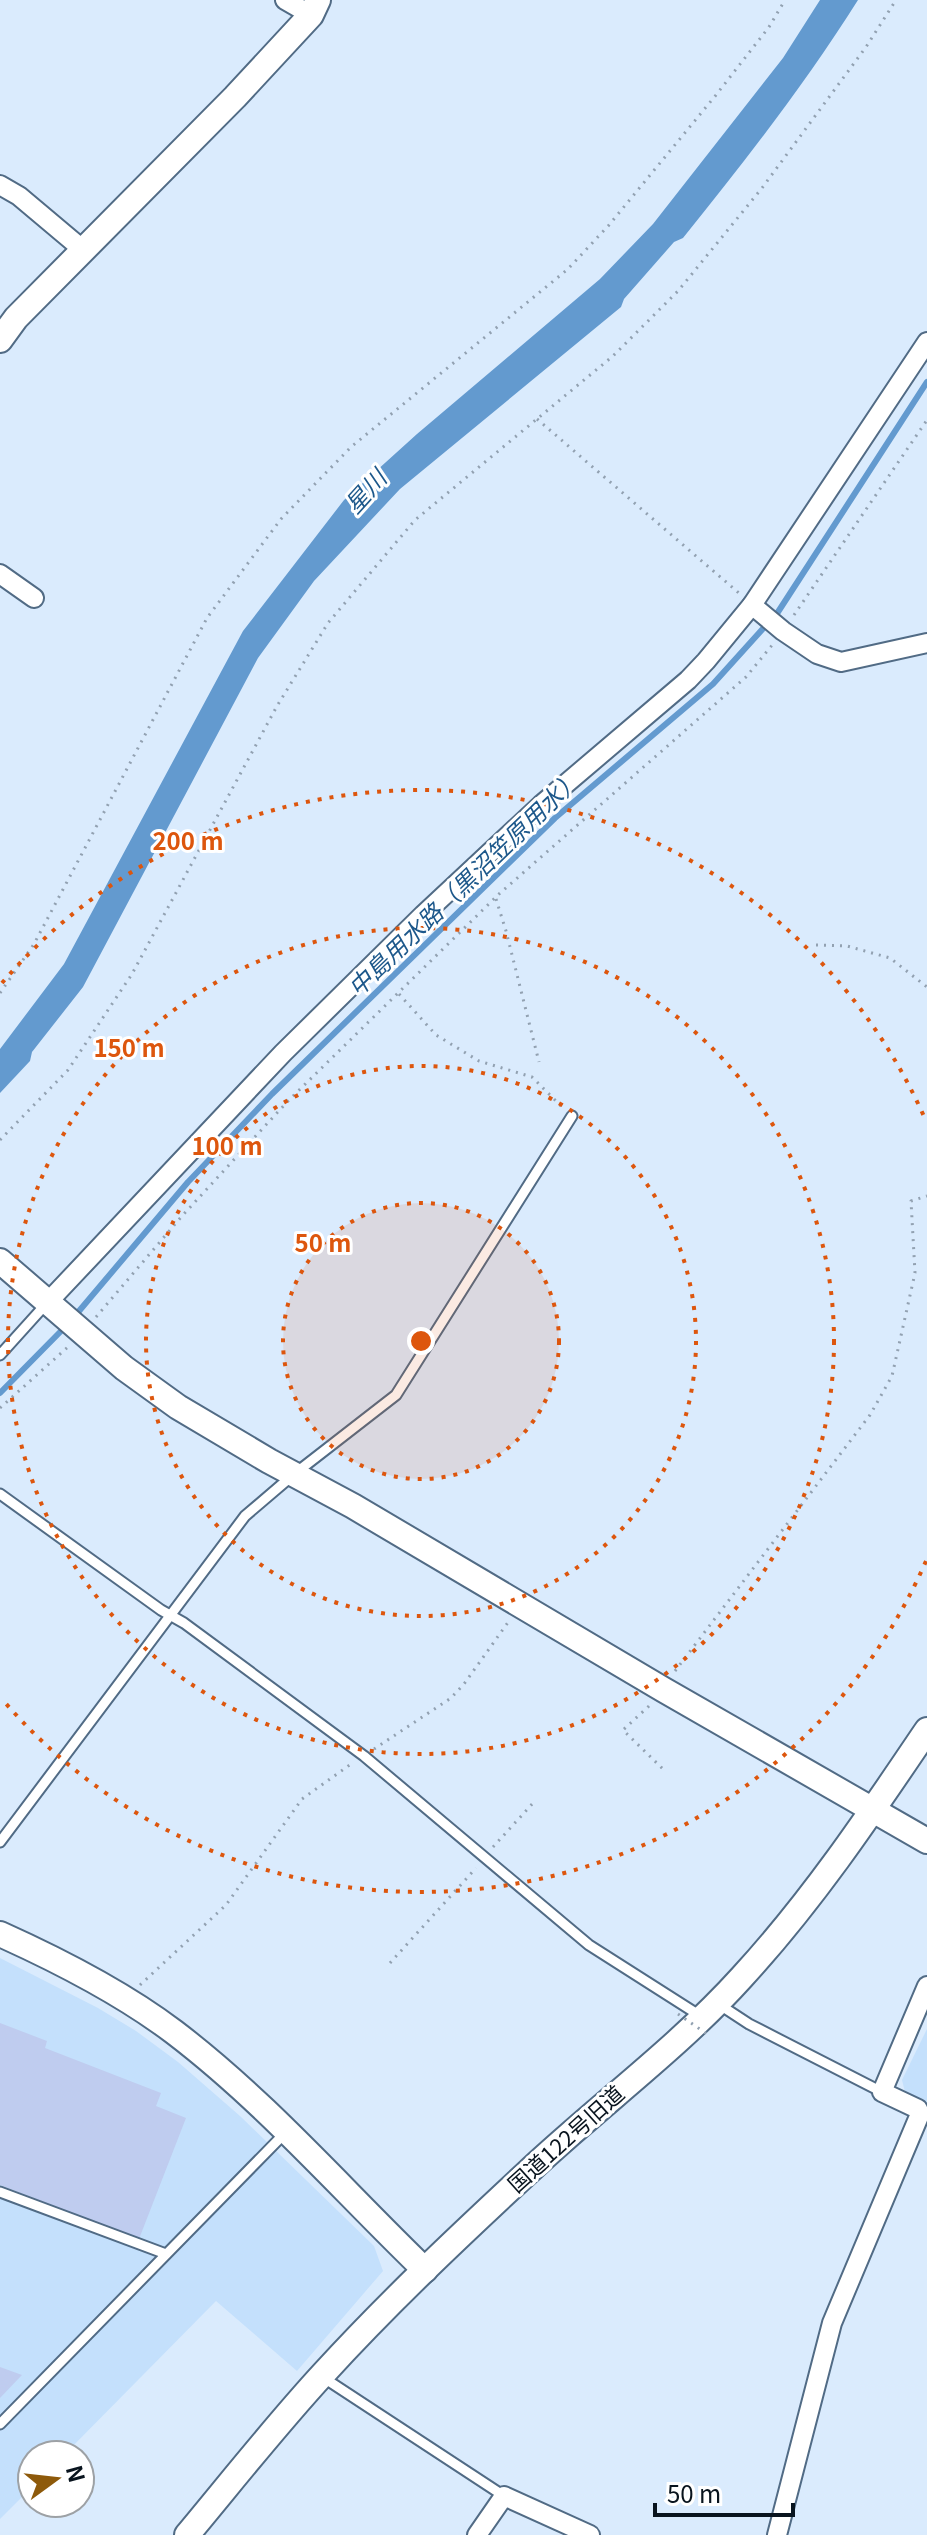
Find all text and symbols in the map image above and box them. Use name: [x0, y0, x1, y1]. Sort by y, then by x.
water label: 星川: [335, 459, 395, 520]
water label: 中島用水路（黒沼笠原用水）: [339, 761, 588, 1003]
text: 200 m: [152, 822, 224, 857]
text: 150 m: [93, 1029, 165, 1064]
text: 100 m: [191, 1127, 263, 1162]
text: 50 m: [295, 1224, 351, 1259]
centre of rings: [407, 1327, 435, 1355]
street label: 国道122号旧道: [499, 2077, 630, 2198]
north arrow: [16, 2439, 96, 2519]
text: N: [60, 2461, 95, 2485]
scale bar: [655, 2467, 793, 2517]
text: 50 m: [667, 2475, 721, 2510]

